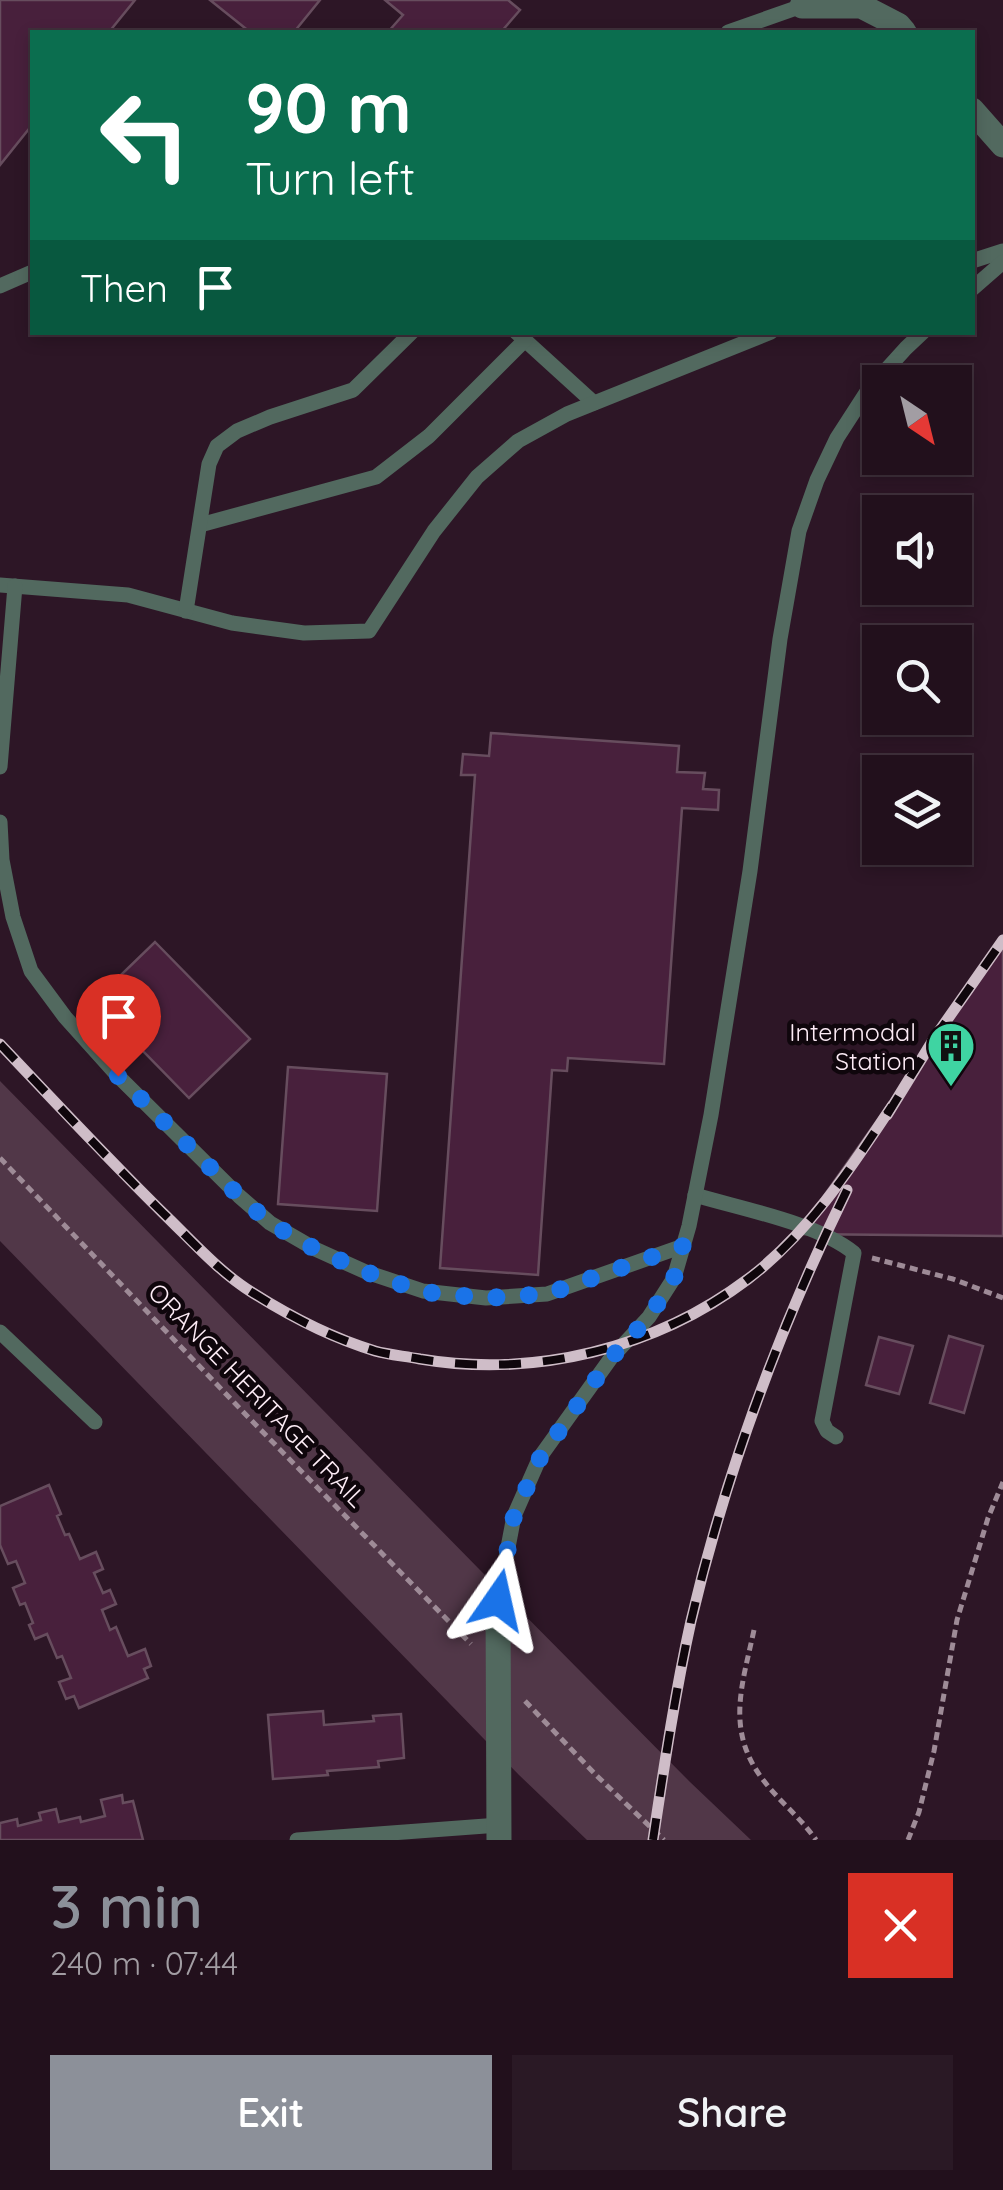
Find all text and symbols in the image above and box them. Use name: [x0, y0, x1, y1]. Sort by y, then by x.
text: 90 m: [245, 63, 412, 151]
icon: left: [80, 70, 210, 200]
text: Turn left: [245, 150, 415, 206]
icon: arrive: [188, 260, 243, 315]
text: Then: [80, 264, 168, 312]
north arrow: [862, 365, 972, 475]
map controls: [862, 365, 972, 865]
button: sound: [862, 495, 972, 605]
button: search: [862, 625, 972, 735]
button: layers: [862, 755, 972, 865]
pin: [76, 974, 161, 1077]
icon: arrive: [91, 989, 146, 1044]
place label: Intermodal Station: [789, 1016, 916, 1076]
building icon: Intermodal Station: [925, 1020, 977, 1088]
street label: ORANGE HERITAGE TRAIL: [142, 1276, 373, 1513]
position arrow: [446, 1548, 550, 1652]
text: 3 min: [50, 1868, 203, 1943]
button: close: [848, 1873, 953, 1978]
text: 240 m · 07:44: [50, 1943, 238, 1983]
button: Exit: [50, 2055, 492, 2170]
button: Share: [512, 2055, 953, 2170]

